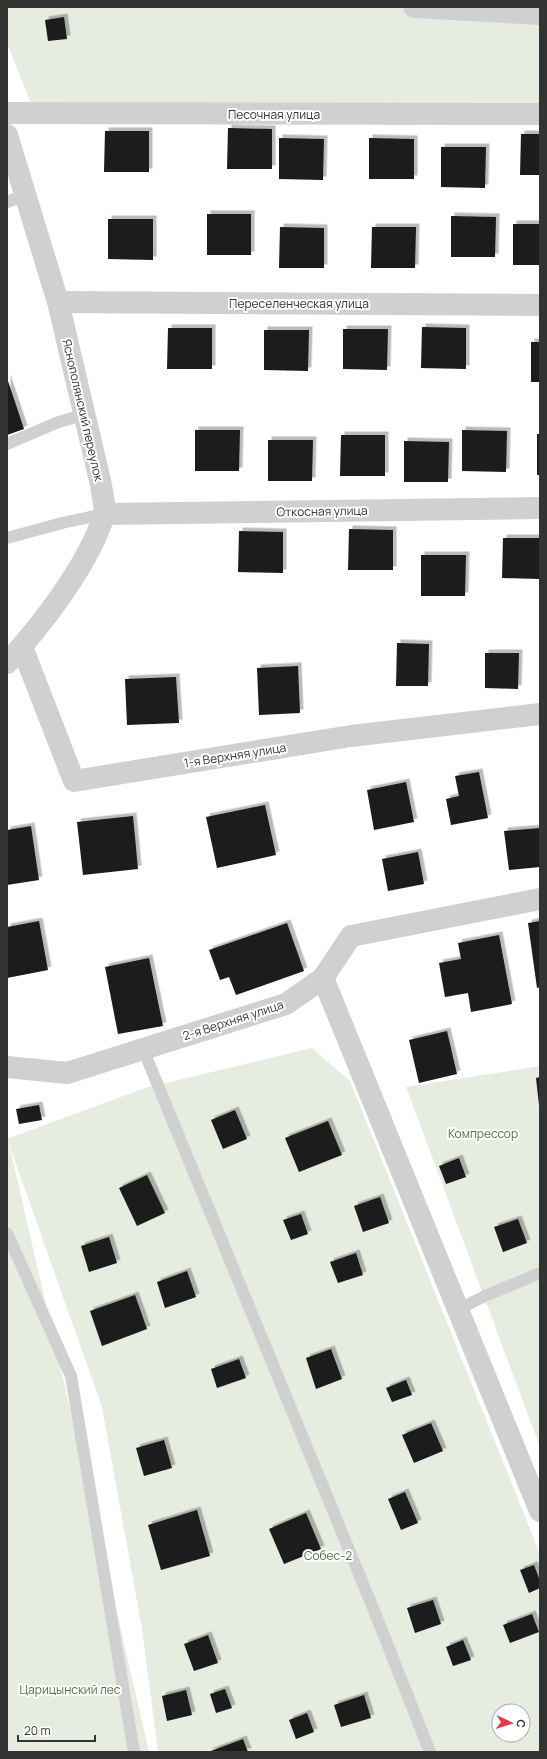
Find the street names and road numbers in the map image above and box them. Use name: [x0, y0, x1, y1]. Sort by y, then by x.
street label: Песочная улица: [228, 106, 320, 123]
street label: Переселенческая улица: [229, 295, 369, 312]
street label: Яснополянский переулок: [58, 337, 108, 484]
street label: Откосная улица: [276, 502, 368, 520]
street label: 1-я Верхняя улица: [183, 739, 287, 771]
street label: 2-я Верхняя улица: [180, 996, 286, 1044]

